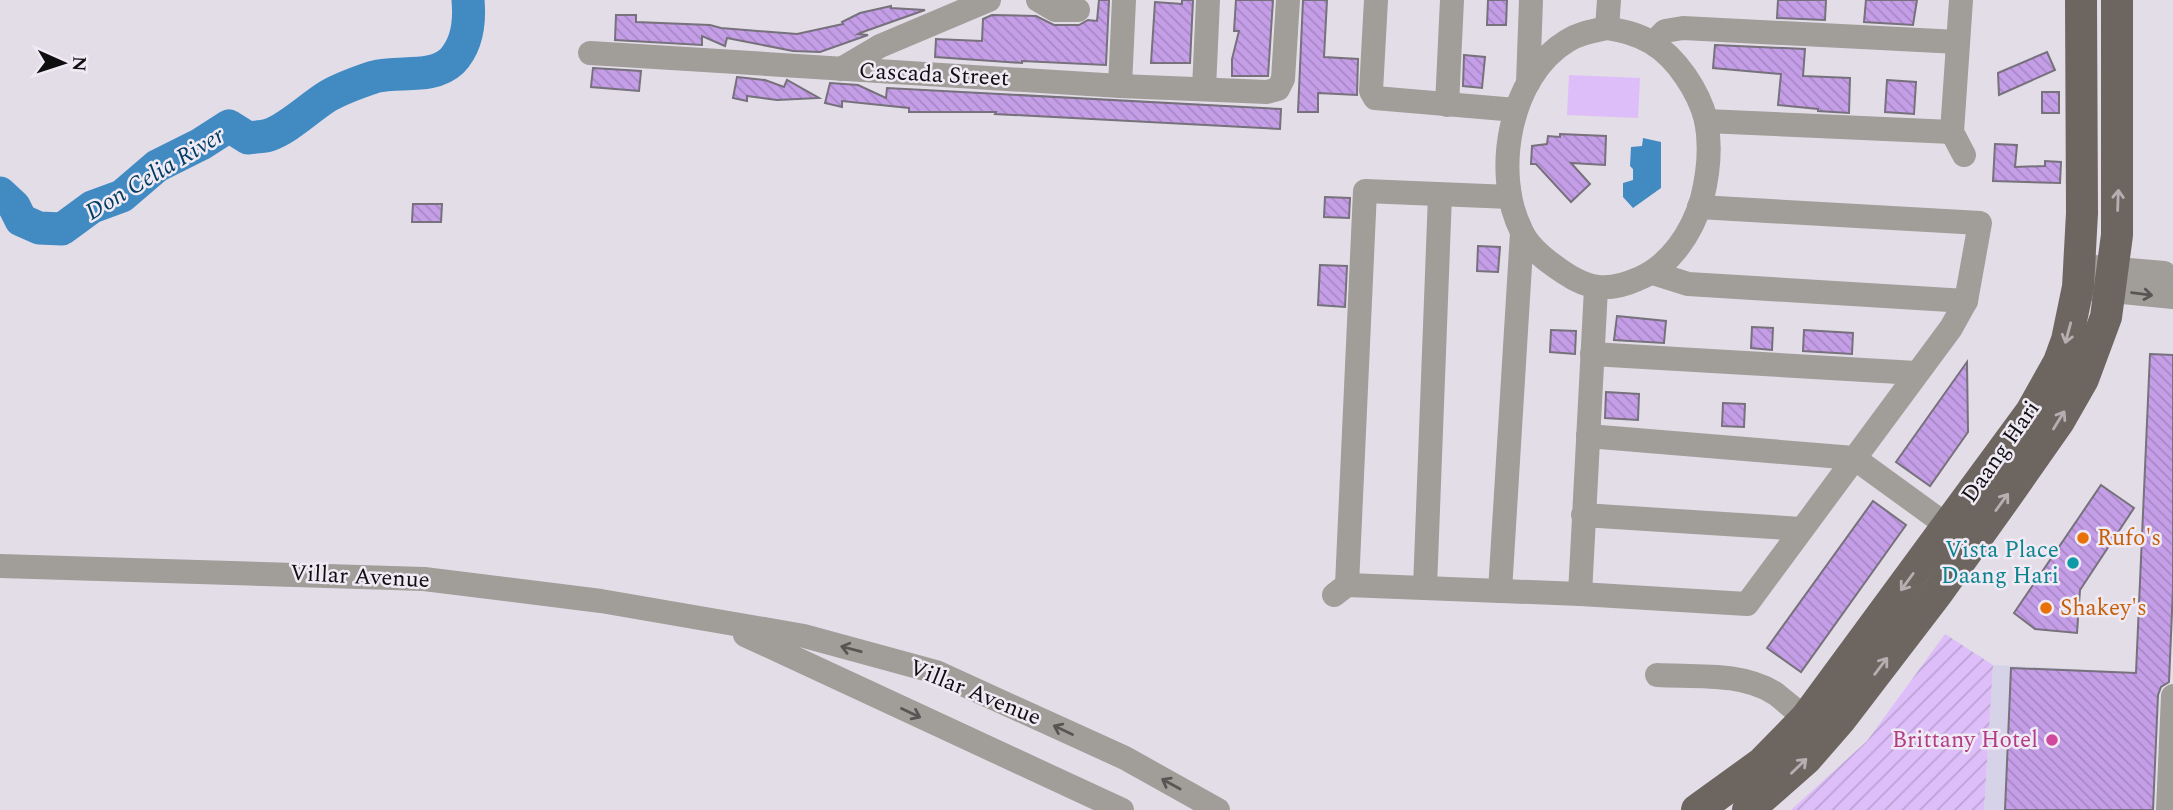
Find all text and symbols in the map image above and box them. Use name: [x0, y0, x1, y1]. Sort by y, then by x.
north arrow: [28, 28, 98, 98]
street label: Cascada Street: [858, 54, 1010, 96]
text: N: [64, 55, 93, 72]
water label: Don Celia River: [78, 118, 232, 230]
one-way arrow: [2111, 189, 2124, 212]
one-way arrow: [2130, 287, 2153, 300]
one-way arrow: [2061, 321, 2074, 343]
street label: Daang Hari: [1953, 394, 2049, 510]
one-way arrow: [2051, 411, 2066, 430]
one-way arrow: [1995, 493, 2009, 512]
place label: Rufo's: [2097, 521, 2161, 556]
marker: Rufo's: [2075, 530, 2091, 546]
place label: Vista Place Daang Hari: [1941, 533, 2059, 594]
marker: Vista Place Daang Hari: [2065, 555, 2081, 571]
street label: Villar Avenue: [289, 556, 431, 598]
one-way arrow: [1900, 572, 1914, 591]
place label: Shakey's: [2060, 591, 2147, 626]
marker: Shakey's: [2038, 600, 2054, 616]
one-way arrow: [840, 641, 862, 654]
street label: Villar Avenue: [904, 651, 1046, 735]
one-way arrow: [1874, 657, 1889, 675]
one-way arrow: [900, 707, 921, 720]
one-way arrow: [1052, 723, 1074, 736]
place label: Brittany Hotel: [1892, 723, 2038, 758]
marker: Brittany Hotel: [2044, 732, 2060, 748]
one-way arrow: [1790, 757, 1807, 774]
one-way arrow: [1162, 777, 1182, 791]

